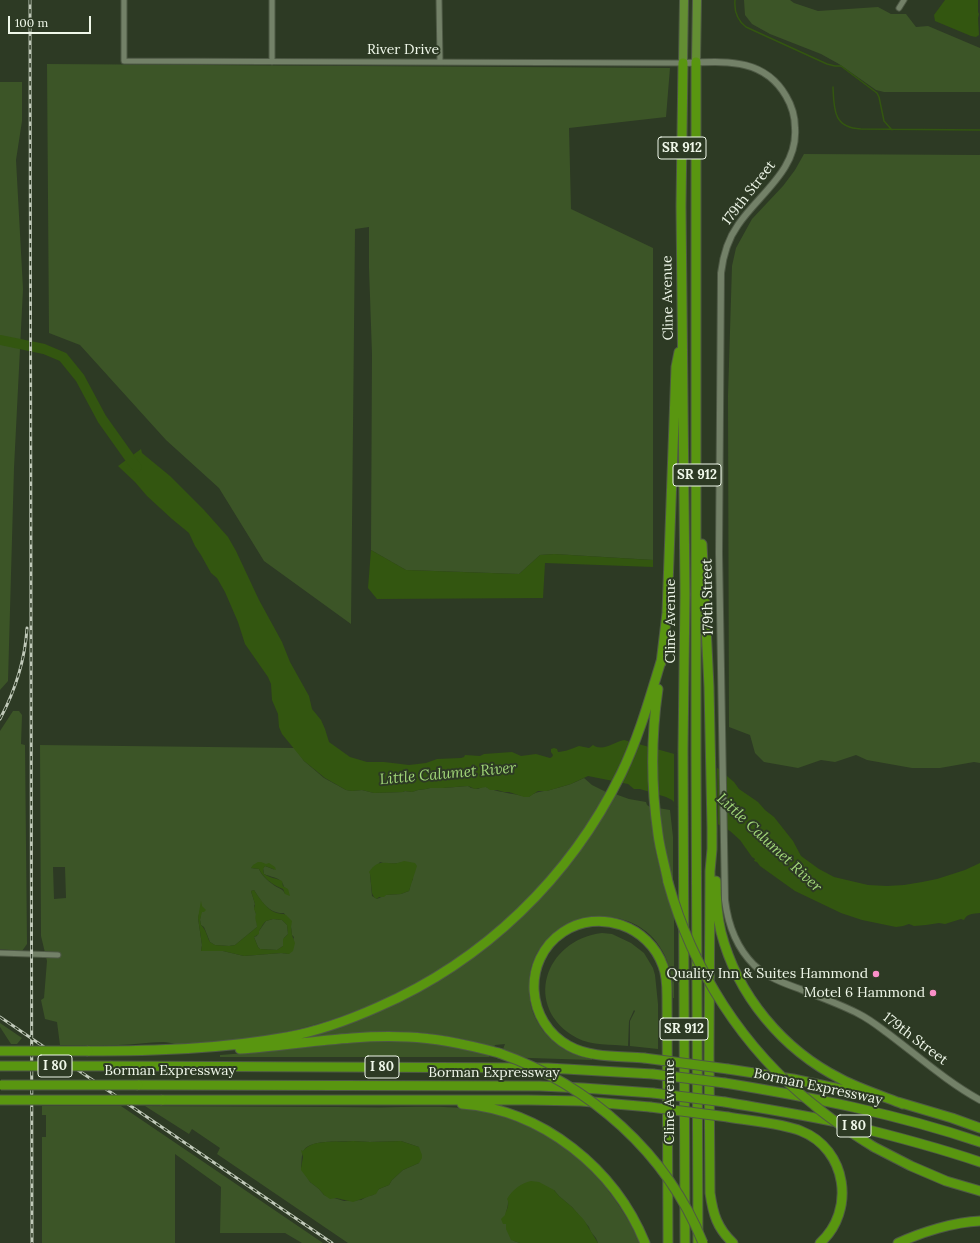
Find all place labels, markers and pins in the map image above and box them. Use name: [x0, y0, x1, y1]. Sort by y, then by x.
place label: Quality Inn & Suites Hammond: [666, 966, 868, 982]
marker: Quality Inn & Suites Hammond: [871, 969, 881, 979]
place label: Motel 6 Hammond: [804, 985, 925, 1001]
marker: Motel 6 Hammond: [928, 988, 938, 998]

